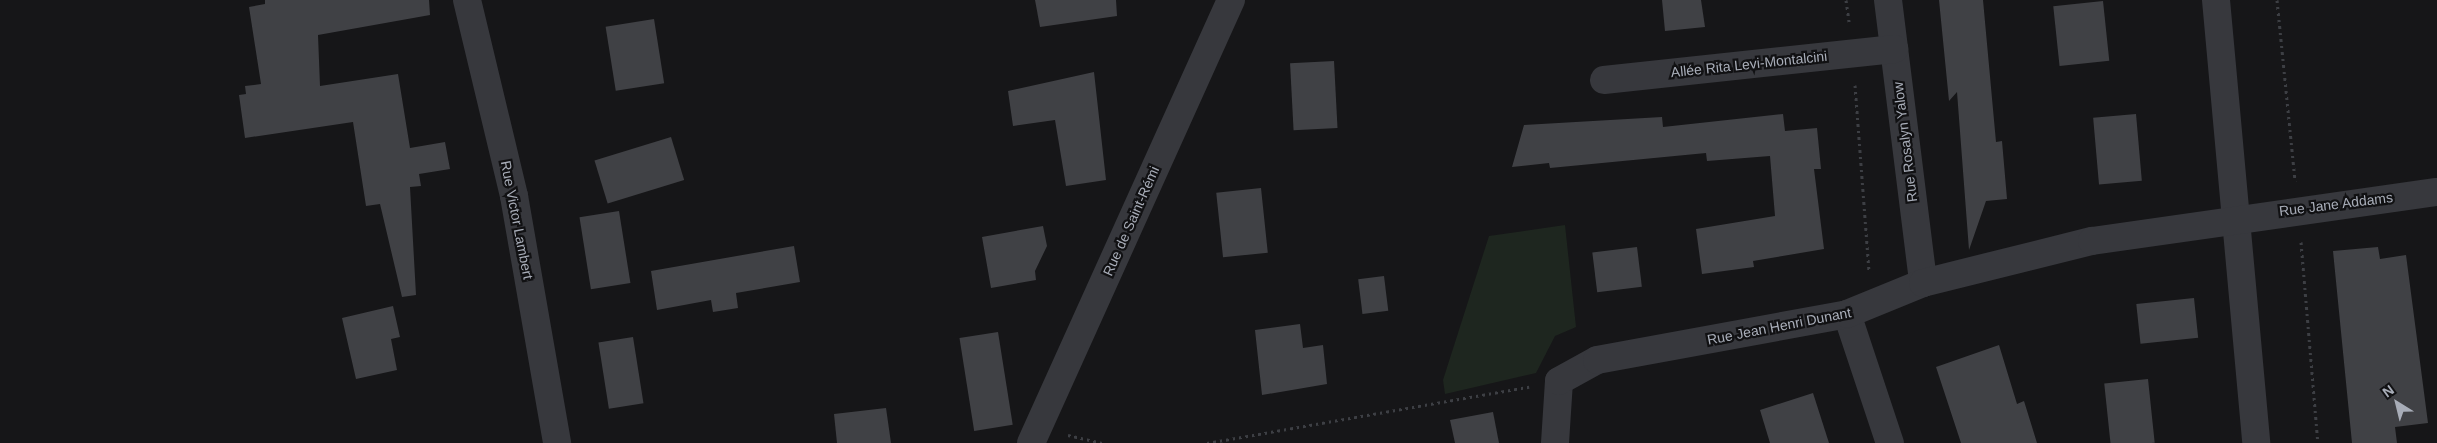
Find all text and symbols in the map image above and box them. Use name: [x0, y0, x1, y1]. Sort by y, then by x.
street label: Allée Rita Levi-Montalcini: [1670, 47, 1828, 81]
street label: Rue Rosalyn Yalow: [1889, 81, 1921, 203]
street label: Rue Victor Lambert: [497, 159, 537, 281]
street label: Rue de Saint-Rémi: [1099, 164, 1163, 278]
street label: Rue Jane Addams: [2278, 189, 2394, 219]
street label: Rue Jean Henri Dunant: [1706, 304, 1852, 348]
north arrow: [2372, 378, 2422, 428]
text: N: [2379, 381, 2397, 400]

